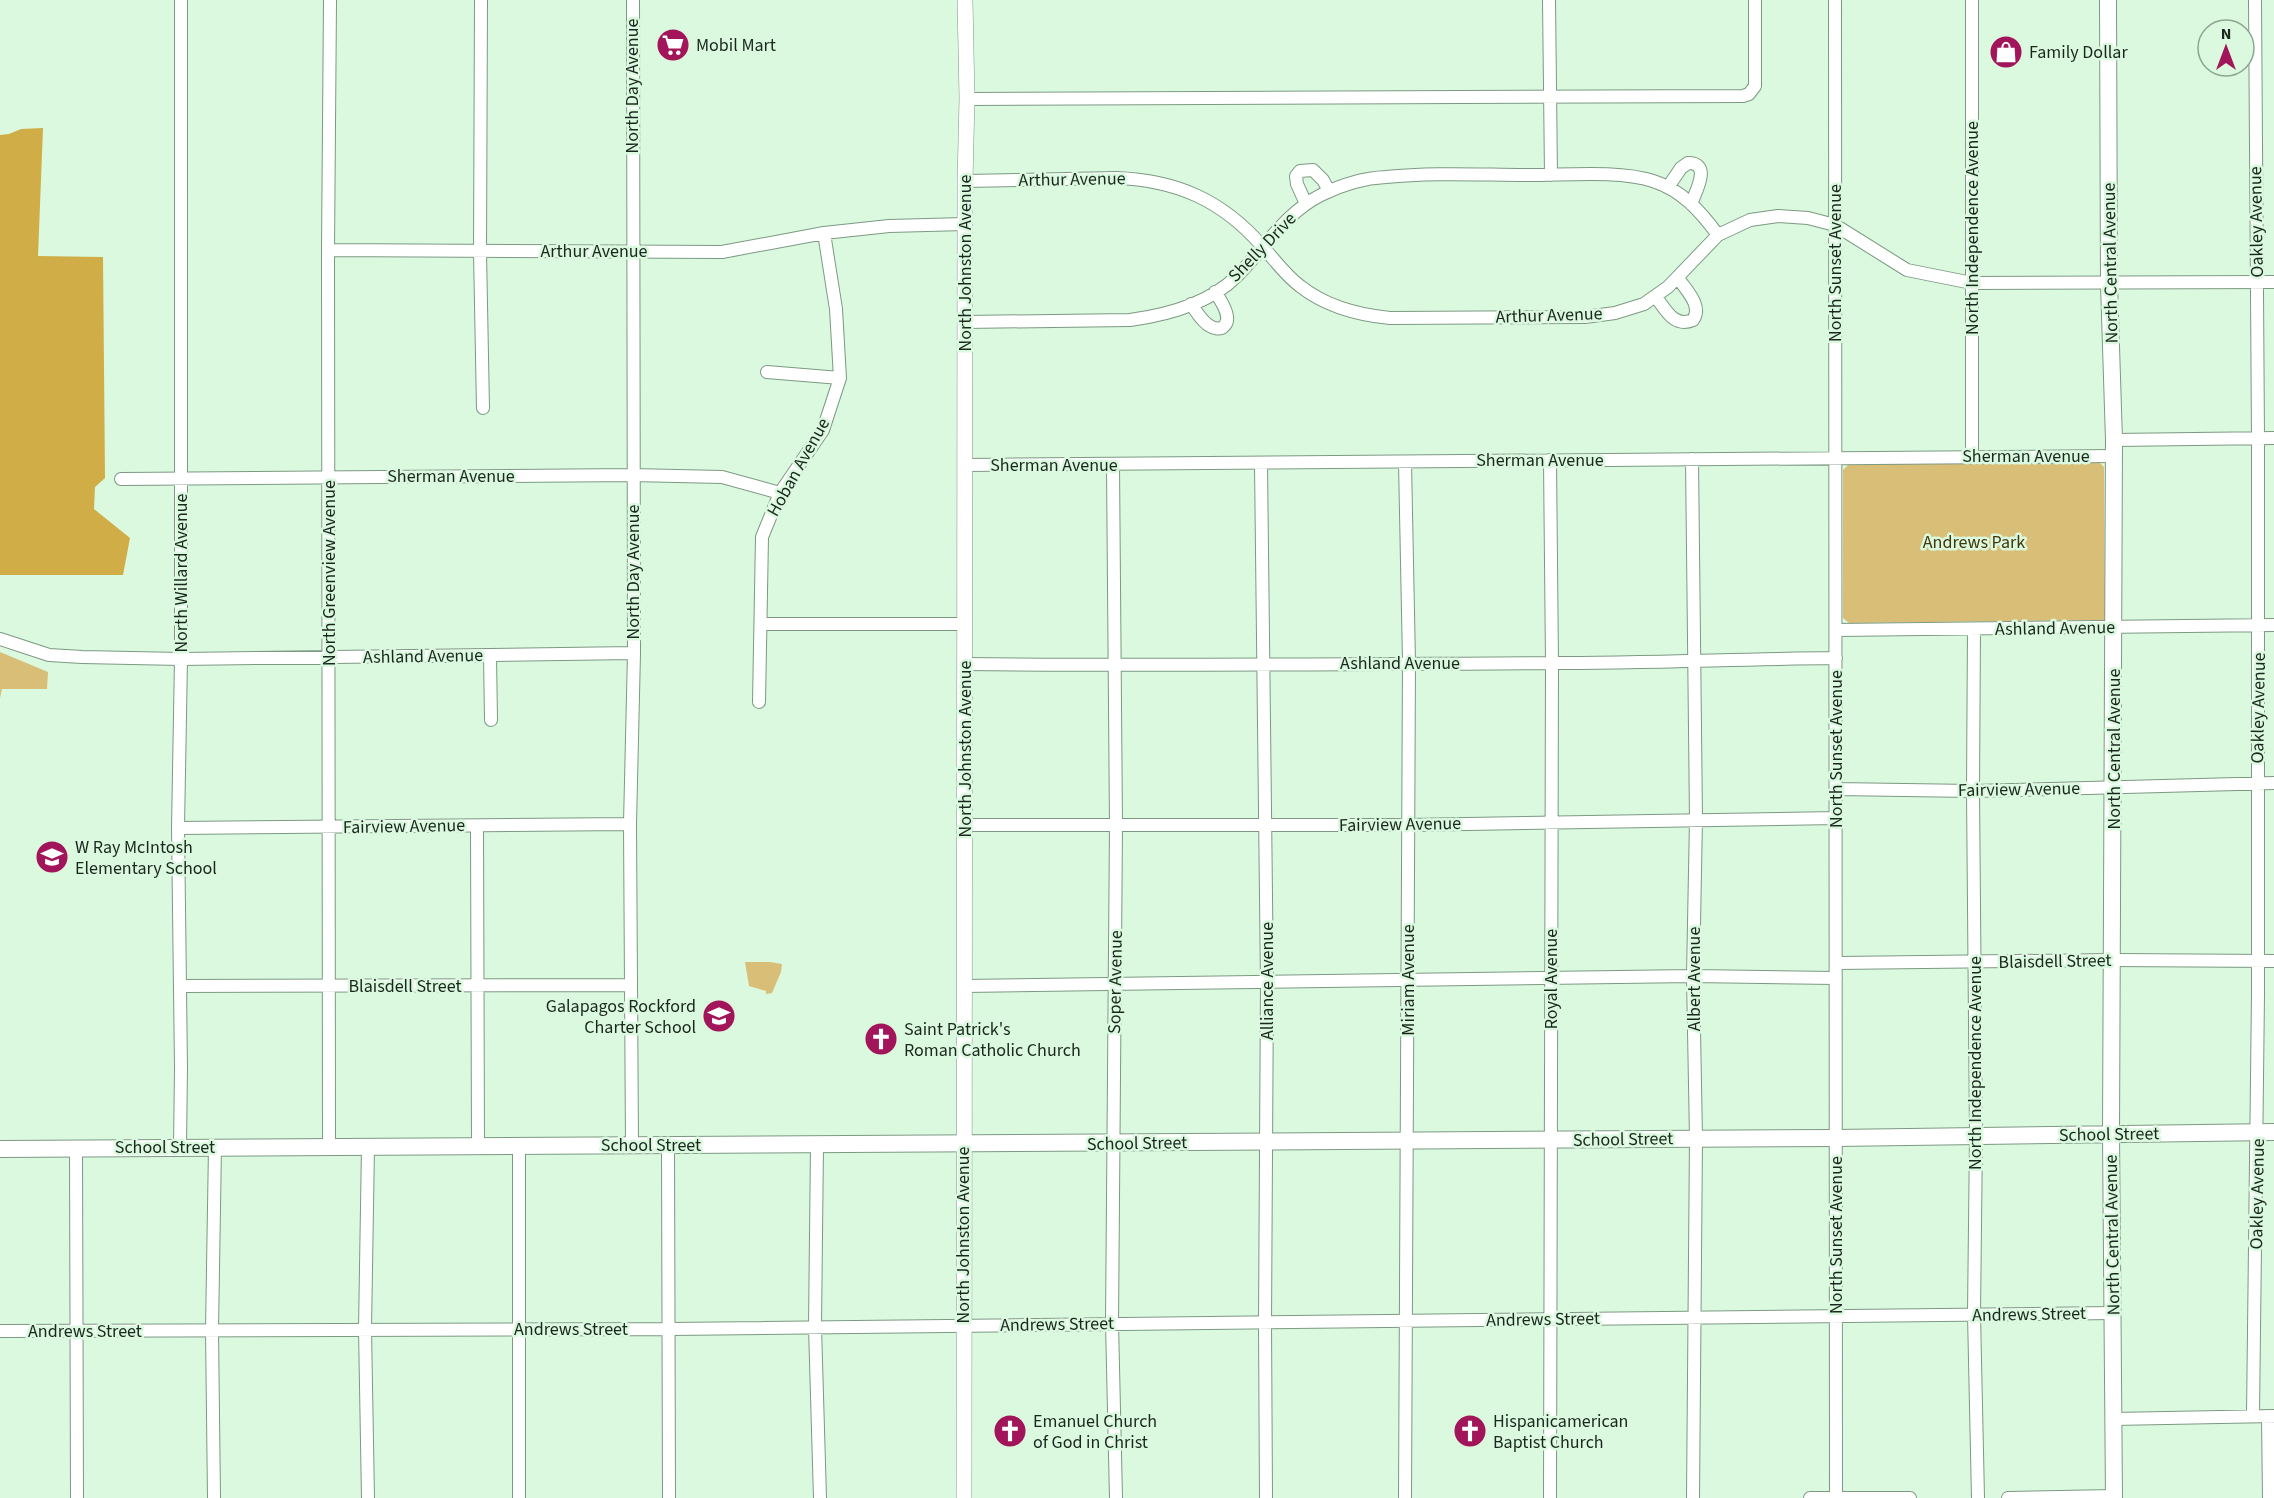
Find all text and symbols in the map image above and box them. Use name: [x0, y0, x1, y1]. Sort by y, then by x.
north arrow: [2196, 18, 2256, 78]
street label: North Day Avenue: [620, 19, 645, 153]
text: N: [2221, 23, 2231, 45]
supermarket icon: Mobil Mart: [655, 27, 691, 63]
place label: Mobil Mart: [696, 33, 776, 58]
shop icon: Family Dollar: [1988, 34, 2024, 70]
place label: Family Dollar: [2029, 40, 2128, 65]
street label: North Independence Avenue: [1960, 121, 1985, 335]
street label: Arthur Avenue: [1018, 166, 1126, 193]
street label: Oakley Avenue: [2243, 166, 2270, 278]
street label: North Johnston Avenue: [953, 175, 978, 351]
street label: North Central Avenue: [2097, 182, 2124, 344]
street label: North Sunset Avenue: [1823, 184, 1848, 342]
street label: Shelly Drive: [1223, 207, 1302, 288]
street label: Arthur Avenue: [540, 239, 648, 264]
street label: Arthur Avenue: [1495, 301, 1603, 330]
street label: Hoban Avenue: [761, 413, 836, 521]
street label: Sherman Avenue: [1962, 444, 2090, 469]
street label: Sherman Avenue: [1476, 448, 1604, 473]
street label: Sherman Avenue: [990, 453, 1118, 478]
street label: Sherman Avenue: [387, 464, 515, 489]
street label: North Greenview Avenue: [317, 480, 342, 666]
street label: North Willard Avenue: [169, 493, 194, 653]
street label: North Day Avenue: [621, 505, 646, 639]
park label: Andrews Park: [1923, 530, 2025, 555]
street label: Ashland Avenue: [1995, 615, 2115, 642]
street label: Ashland Avenue: [363, 643, 483, 670]
street label: Ashland Avenue: [1340, 651, 1460, 676]
street label: Oakley Avenue: [2245, 652, 2272, 764]
street label: North Johnston Avenue: [953, 661, 978, 837]
street label: North Central Avenue: [2102, 669, 2127, 829]
street label: North Sunset Avenue: [1824, 670, 1849, 828]
street label: Fairview Avenue: [1958, 776, 2080, 803]
street label: Fairview Avenue: [1339, 811, 1461, 838]
street label: Fairview Avenue: [343, 813, 465, 840]
place label: W Ray McIntosh Elementary School: [75, 835, 217, 881]
school or university icon: W Ray McIntosh Elementary School: [34, 839, 70, 875]
street label: Alliance Avenue: [1255, 922, 1280, 1040]
street label: Miriam Avenue: [1396, 924, 1421, 1036]
street label: Albert Avenue: [1682, 927, 1707, 1031]
street label: Royal Avenue: [1539, 929, 1564, 1029]
street label: Soper Avenue: [1102, 930, 1129, 1034]
street label: Blaisdell Street: [1998, 948, 2112, 975]
street label: North Independence Avenue: [1963, 956, 1988, 1170]
street label: Blaisdell Street: [348, 974, 462, 999]
place label: Galapagos Rockford Charter School: [546, 994, 696, 1040]
school or university icon: Galapagos Rockford Charter School: [701, 998, 737, 1034]
place label: Saint Patrick's Roman Catholic Church: [904, 1017, 1081, 1063]
church icon: Saint Patrick's Roman Catholic Church: [863, 1021, 899, 1057]
street label: School Street: [2059, 1121, 2159, 1148]
street label: School Street: [1573, 1126, 1673, 1153]
street label: School Street: [1087, 1130, 1187, 1157]
street label: School Street: [601, 1133, 701, 1158]
street label: School Street: [115, 1135, 215, 1160]
street label: Oakley Avenue: [2244, 1138, 2271, 1250]
street label: North Johnston Avenue: [951, 1147, 976, 1323]
street label: North Central Avenue: [2099, 1154, 2126, 1316]
street label: North Sunset Avenue: [1824, 1156, 1849, 1314]
street label: Andrews Street: [1972, 1301, 2086, 1328]
street label: Andrews Street: [1486, 1306, 1600, 1333]
street label: Andrews Street: [1000, 1311, 1114, 1338]
street label: Andrews Street: [514, 1317, 628, 1342]
street label: Andrews Street: [28, 1319, 142, 1344]
place label: Emanuel Church of God in Christ: [1033, 1409, 1157, 1455]
place label: Hispanicamerican Baptist Church: [1493, 1409, 1628, 1455]
church icon: Emanuel Church of God in Christ: [992, 1413, 1028, 1449]
church icon: Hispanicamerican Baptist Church: [1452, 1413, 1488, 1449]

